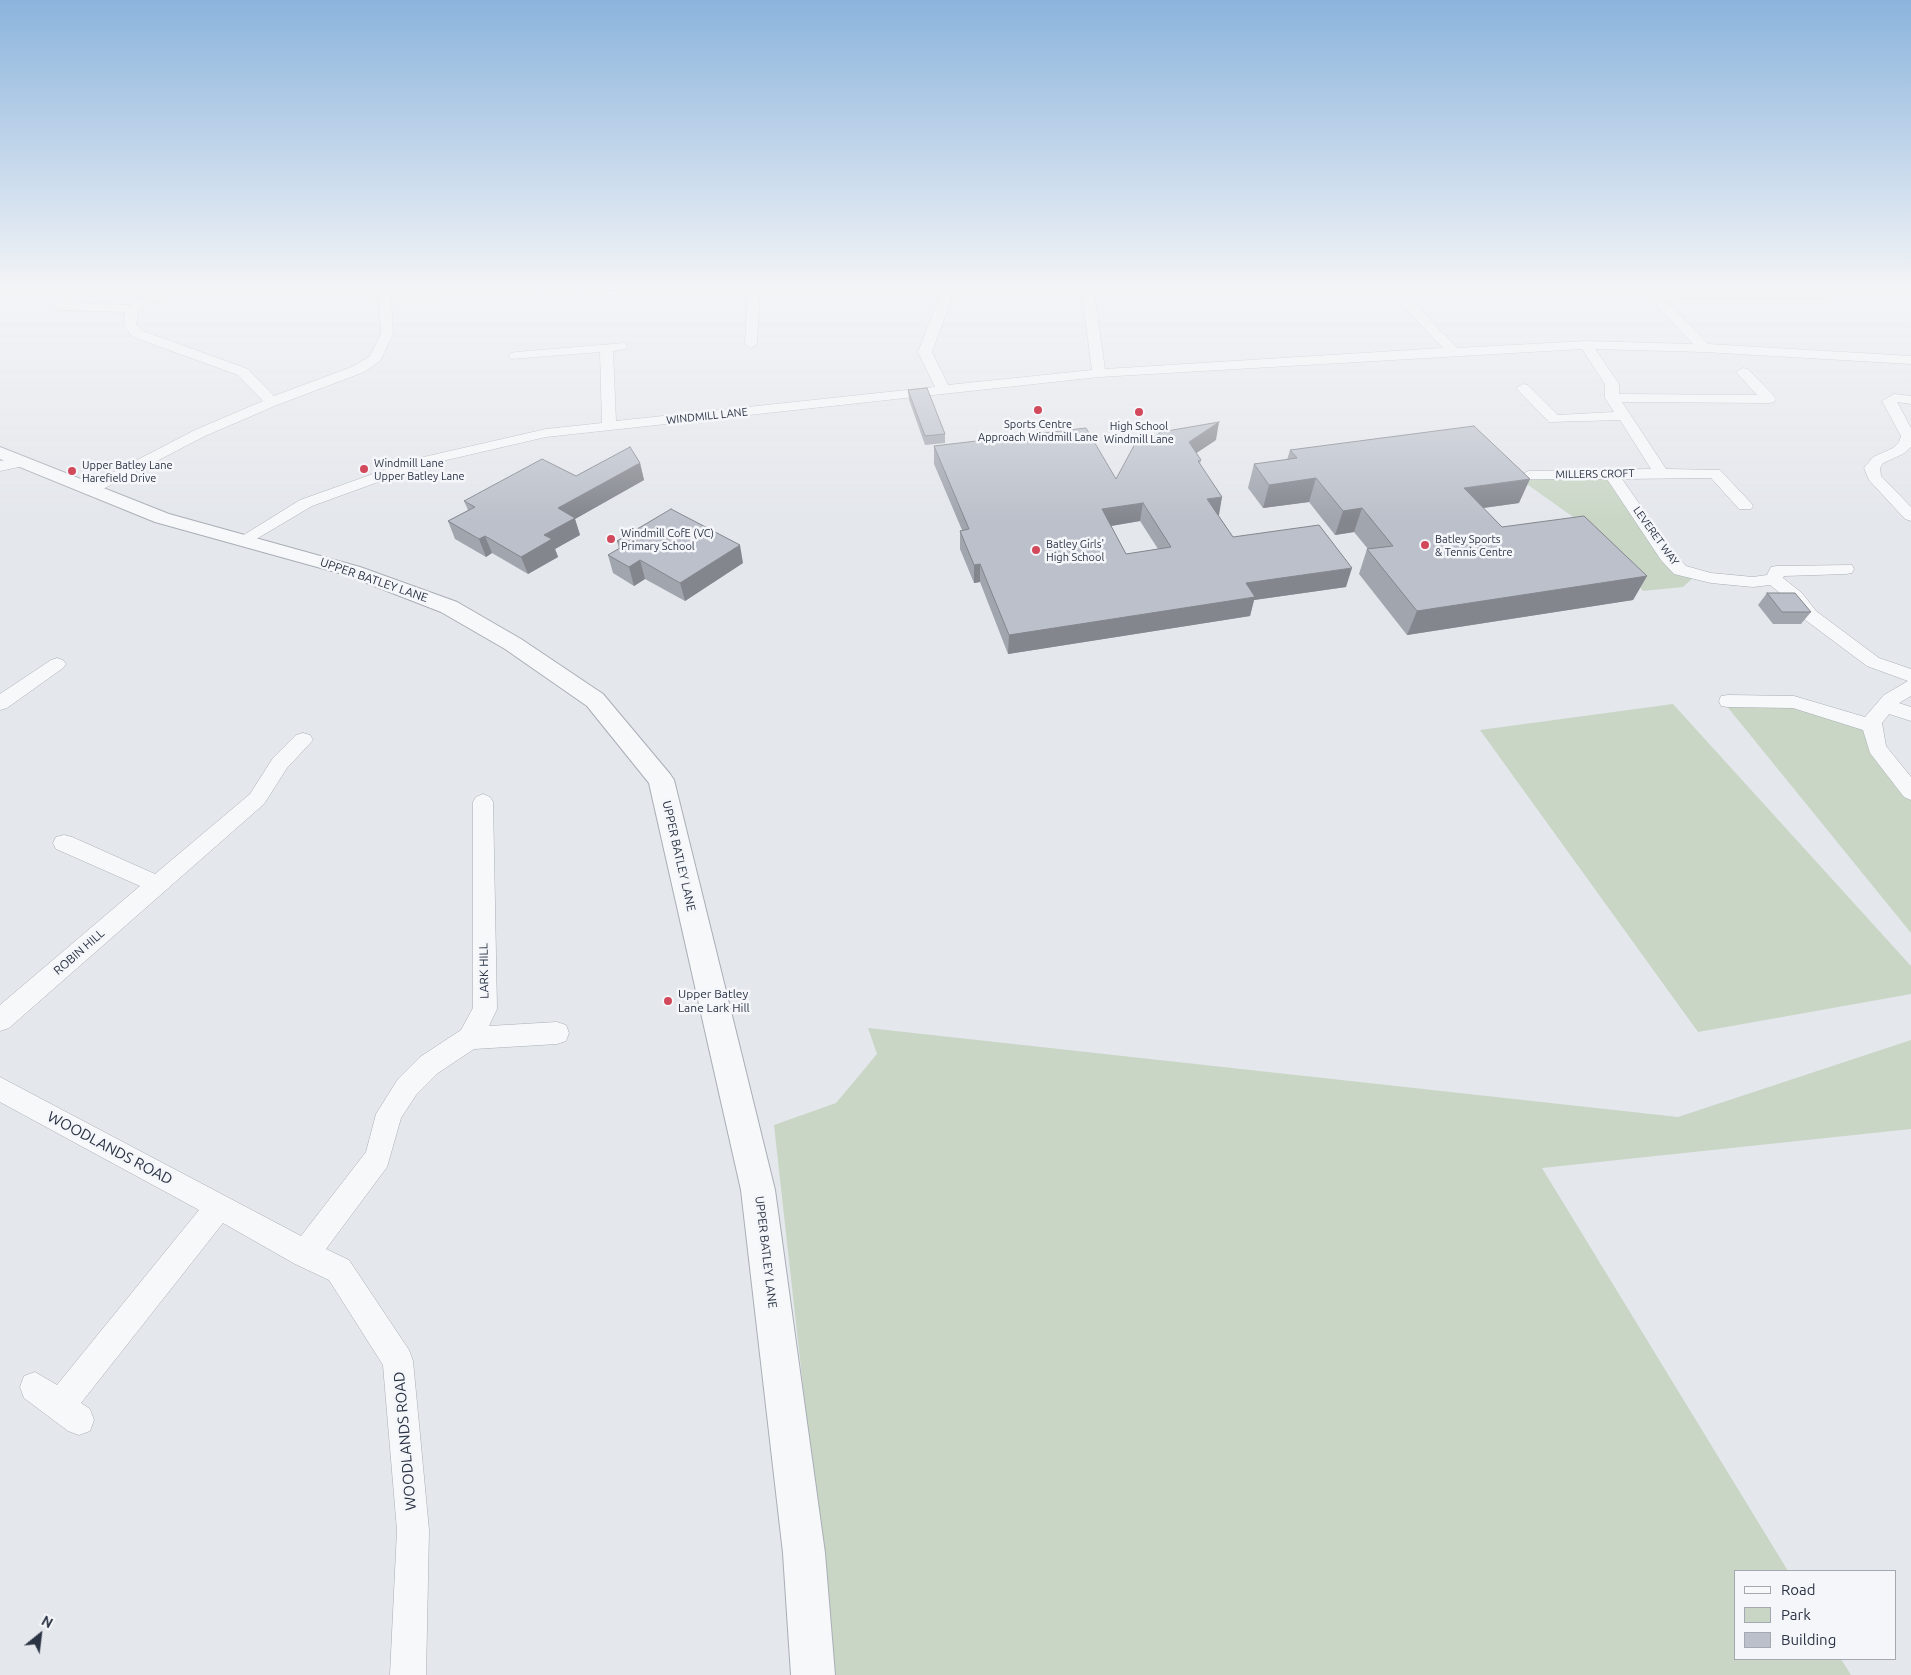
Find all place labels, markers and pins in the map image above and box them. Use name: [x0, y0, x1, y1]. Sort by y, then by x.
marker: Sports Centre Approach Windmill Lane: [1032, 404, 1044, 416]
marker: High School Windmill Lane: [1133, 406, 1145, 418]
place label: Sports Centre Approach Windmill Lane: [978, 417, 1098, 443]
place label: High School Windmill Lane: [1104, 419, 1174, 445]
place label: Windmill Lane Upper Batley Lane: [374, 456, 464, 482]
place label: Upper Batley Lane Harefield Drive: [82, 458, 172, 484]
marker: Windmill Lane Upper Batley Lane: [358, 463, 370, 475]
marker: Upper Batley Lane Harefield Drive: [66, 465, 78, 477]
place label: Windmill CofE (VC) Primary School: [621, 526, 714, 552]
place label: Batley Sports & Tennis Centre: [1435, 532, 1513, 558]
marker: Windmill CofE (VC) Primary School: [605, 533, 617, 545]
place label: Batley Girls' High School: [1046, 537, 1104, 563]
marker: Batley Sports & Tennis Centre: [1419, 539, 1431, 551]
marker: Batley Girls' High School: [1030, 544, 1042, 556]
place label: Upper Batley Lane Lark Hill: [678, 987, 750, 1015]
marker: Upper Batley Lane Lark Hill: [662, 995, 674, 1007]

